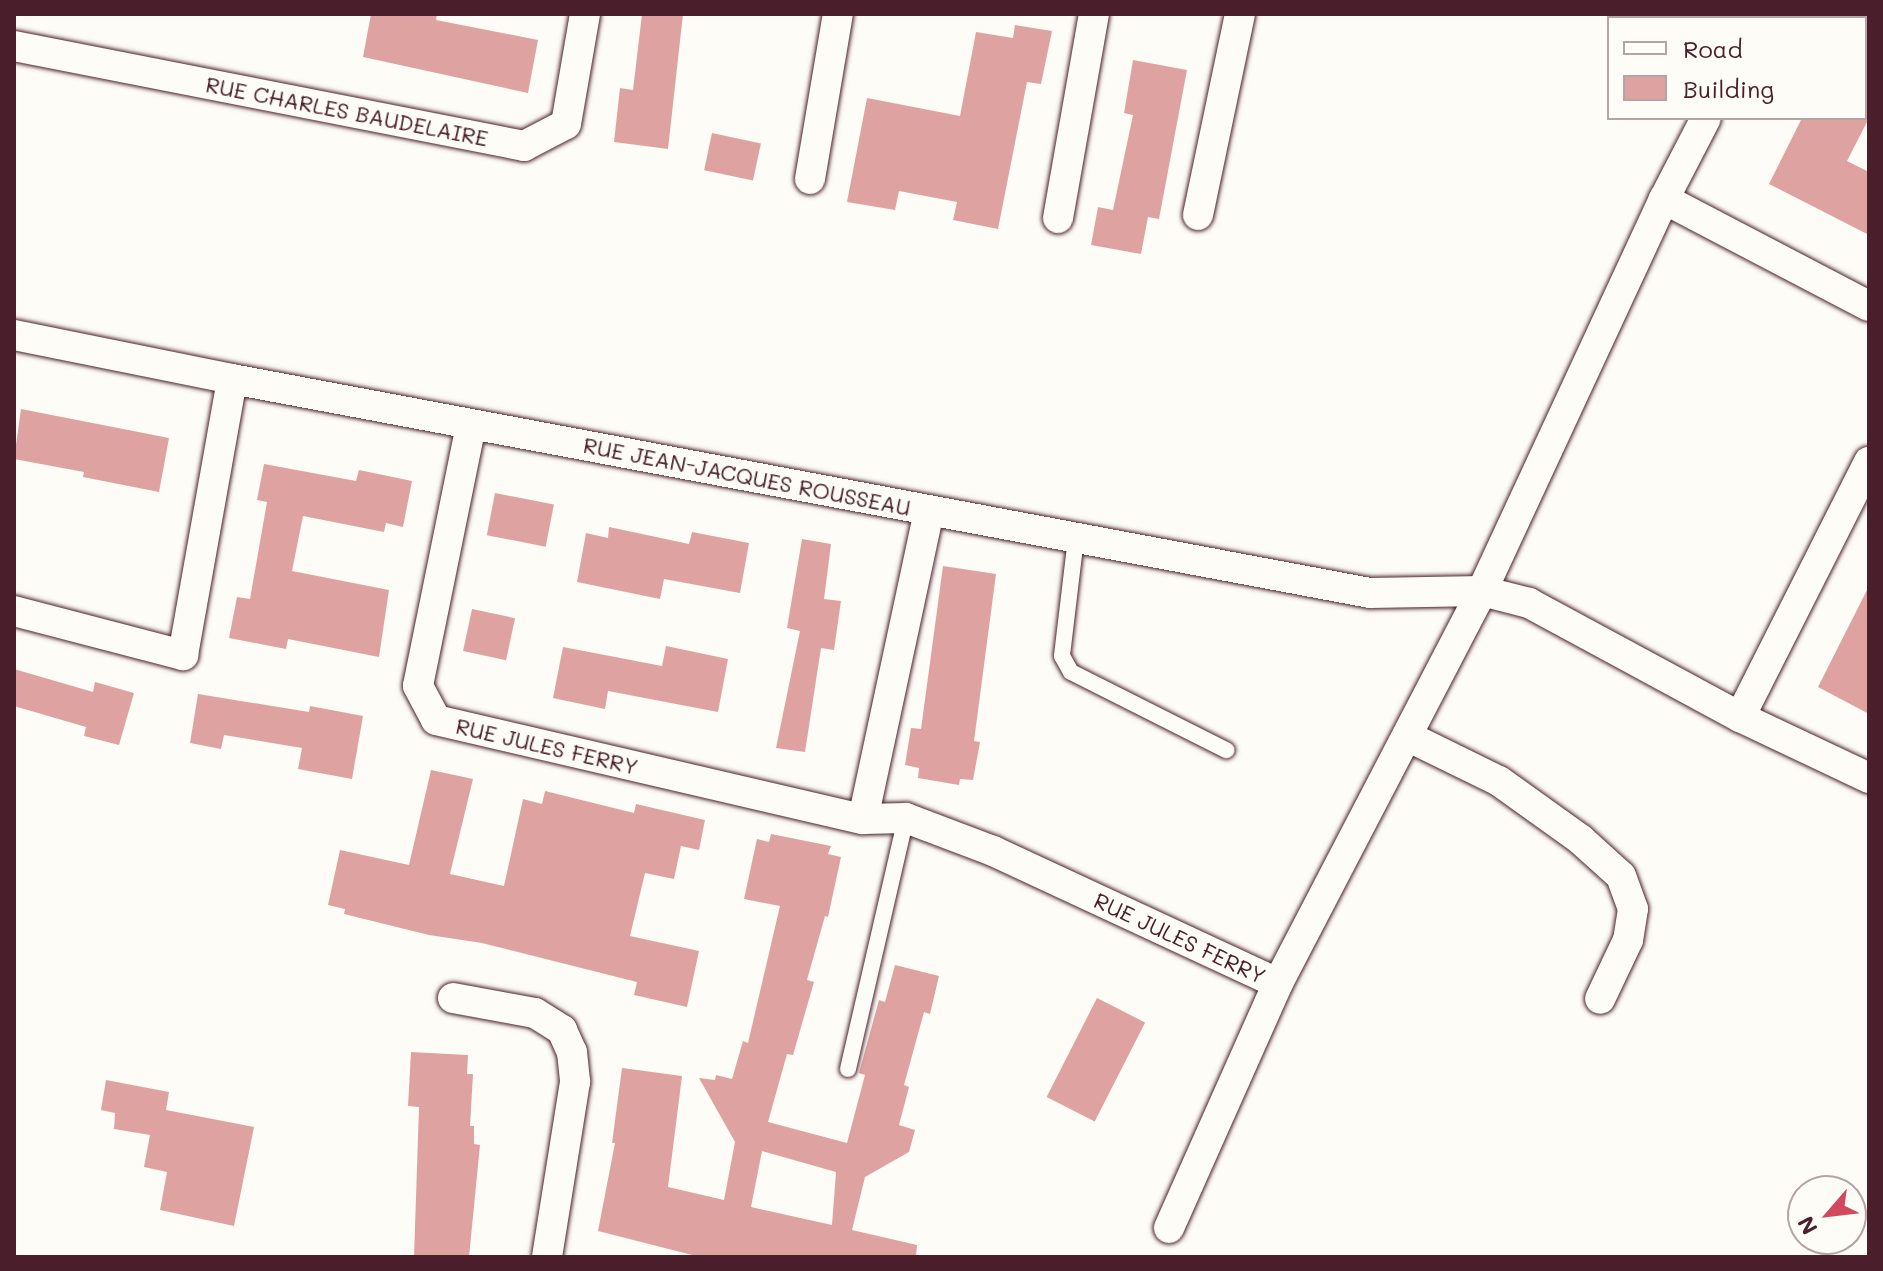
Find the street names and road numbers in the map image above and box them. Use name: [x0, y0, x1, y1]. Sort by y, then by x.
street label: RUE CHARLES BAUDELAIRE: [204, 71, 490, 151]
street label: RUE JEAN-JACQUES ROUSSEAU: [581, 431, 913, 521]
street label: RUE JULES FERRY: [453, 712, 641, 780]
street label: RUE JULES FERRY: [1090, 887, 1270, 989]

